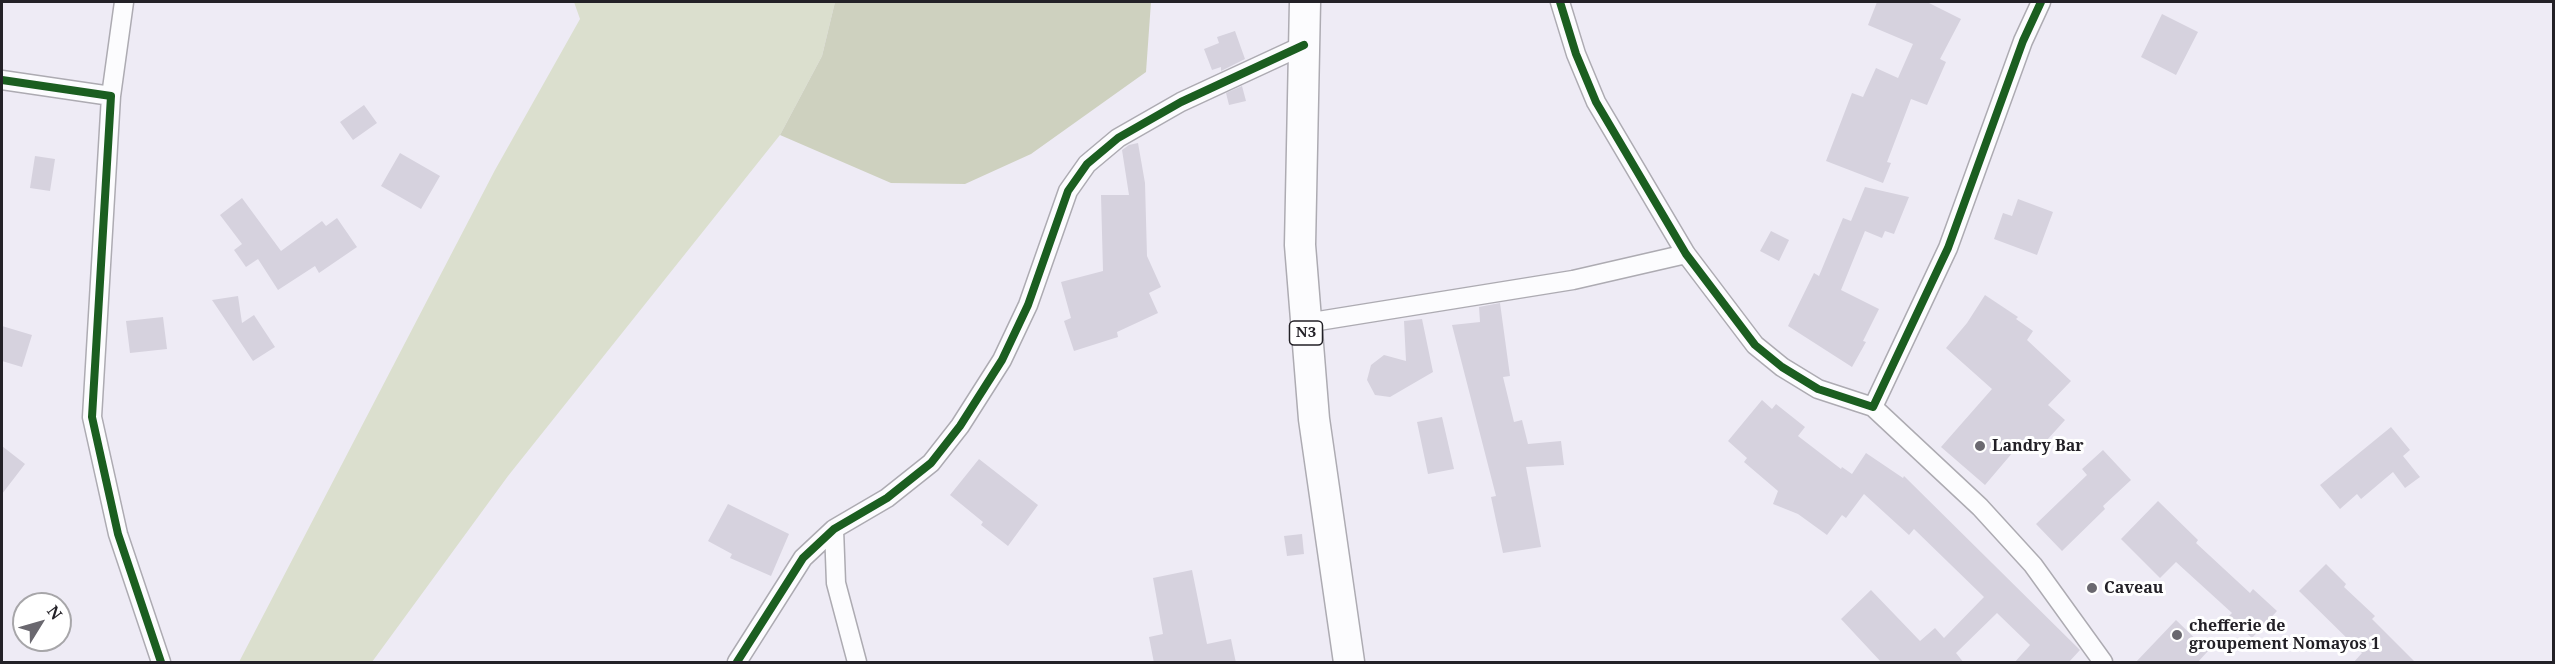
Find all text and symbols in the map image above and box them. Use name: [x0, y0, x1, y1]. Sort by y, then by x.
road number: N3: [1290, 321, 1322, 345]
place label: Landry Bar: [1992, 436, 2084, 456]
marker: Landry Bar: [1973, 439, 1987, 453]
place label: Caveau: [2104, 578, 2163, 598]
marker: Caveau: [2085, 581, 2099, 595]
north arrow: [12, 592, 72, 652]
text: N: [42, 601, 67, 624]
place label: chefferie de groupement Nomayos 1: [2189, 616, 2380, 654]
marker: chefferie de groupement Nomayos 1: [2170, 628, 2184, 642]

